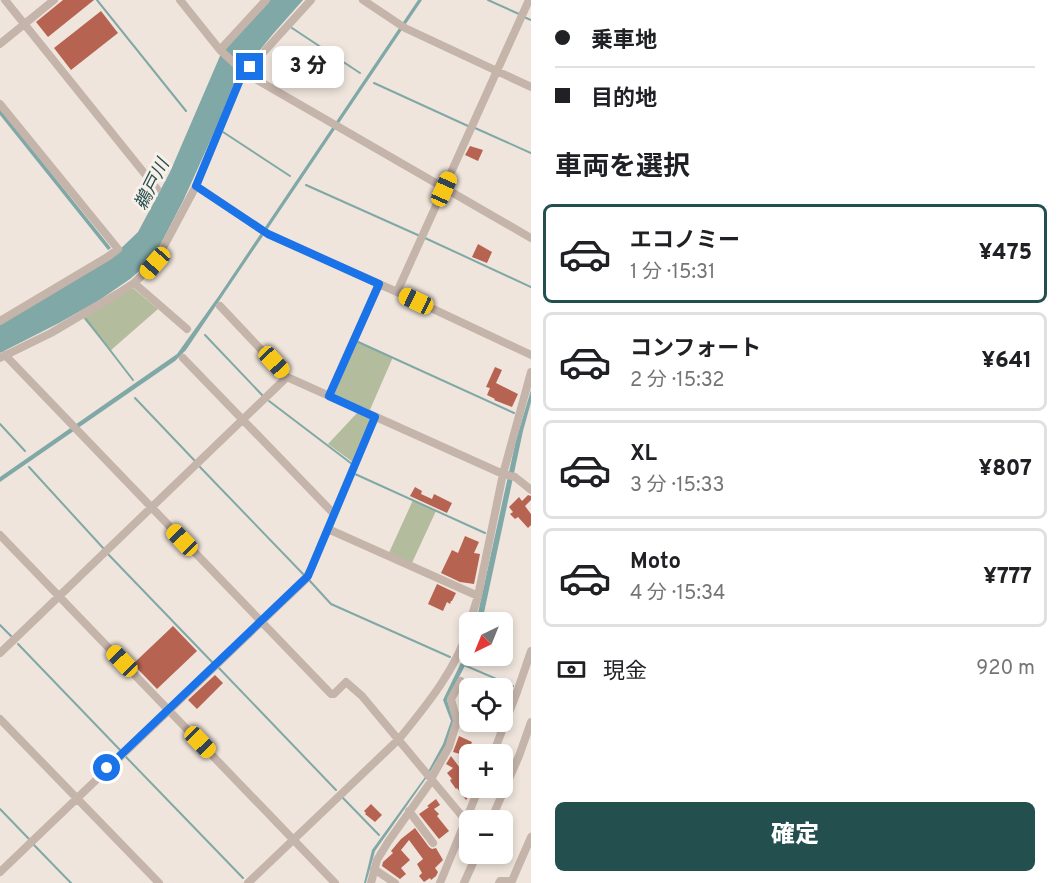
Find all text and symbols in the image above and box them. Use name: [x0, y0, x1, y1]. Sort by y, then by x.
text: 乗車地: [591, 28, 657, 55]
callout: 3 分: [271, 46, 343, 88]
route end: [236, 53, 263, 80]
text: 3 分: [289, 54, 327, 80]
text: 目的地: [591, 86, 657, 113]
text: 車両を選択: [555, 151, 690, 185]
water label: 鵜戸川: [130, 154, 176, 214]
car: [428, 169, 460, 209]
icon: car: [558, 227, 612, 281]
text: エコノミー: [630, 228, 740, 255]
text: ¥475: [979, 240, 1032, 267]
car: [136, 244, 174, 282]
text: 1 分 · 15:31: [630, 260, 715, 286]
car: [396, 285, 436, 317]
icon: car: [558, 335, 612, 389]
text: コンフォート: [630, 336, 761, 363]
car: [255, 343, 293, 381]
text: ¥641: [981, 348, 1032, 375]
text: 2 分 · 15:32: [630, 368, 725, 394]
text: XL: [630, 441, 657, 468]
icon: car: [558, 443, 612, 497]
text: ¥807: [979, 456, 1032, 483]
text: 3 分 · 15:33: [630, 473, 725, 499]
car: [163, 521, 201, 559]
text: Moto: [630, 549, 681, 576]
icon: car: [558, 551, 612, 605]
text: ¥777: [983, 564, 1032, 591]
text: 4 分 · 15:34: [630, 581, 725, 607]
north arrow: [459, 612, 513, 666]
map controls: [459, 612, 513, 864]
car: [103, 642, 141, 680]
icon: cash: [555, 653, 588, 686]
text: 920 m: [976, 656, 1035, 682]
text: 現金: [603, 659, 647, 686]
button: locate: [459, 678, 513, 732]
car: [181, 723, 219, 761]
button: +: [459, 744, 513, 798]
route start: [93, 754, 120, 781]
button: 確定: [555, 802, 1035, 871]
button: −: [459, 810, 513, 864]

